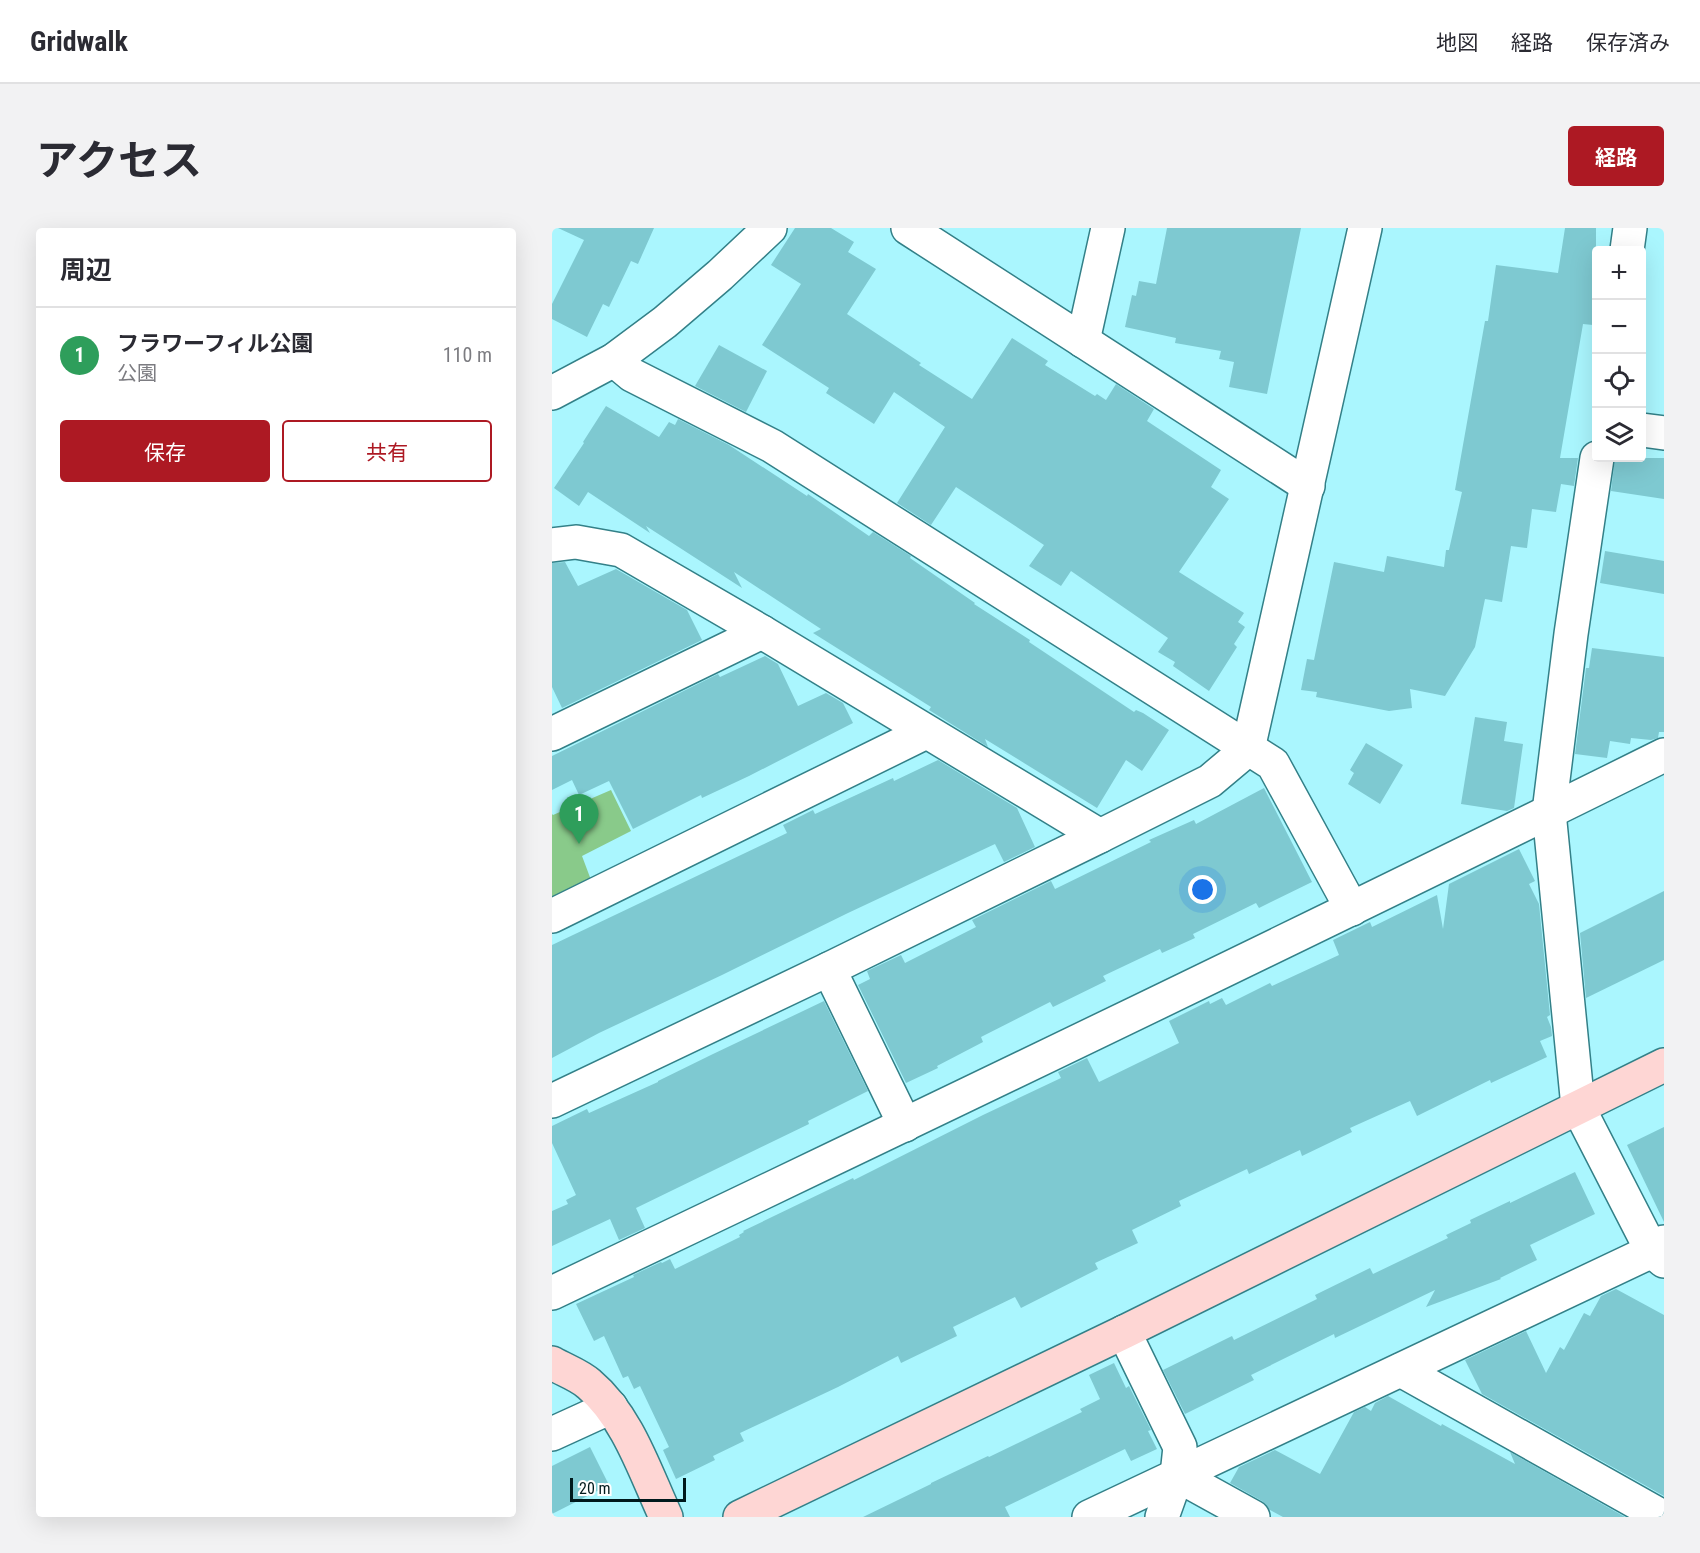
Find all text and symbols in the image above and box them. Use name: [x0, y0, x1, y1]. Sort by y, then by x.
text: Gridwalk: [30, 25, 128, 58]
text: 地図: [1436, 31, 1478, 55]
text: 経路: [1511, 31, 1553, 55]
text: 保存済み: [1586, 31, 1670, 55]
button: 経路: [1568, 126, 1664, 186]
text: アクセス: [36, 136, 202, 185]
map controls: [1592, 246, 1646, 462]
button: +: [1592, 246, 1646, 300]
text: 周辺: [60, 255, 112, 285]
button: −: [1592, 300, 1646, 354]
text: フラワーフィル公園: [117, 331, 313, 356]
text: 1: [74, 343, 85, 367]
text: 110 m: [443, 343, 492, 367]
button: locate: [1592, 354, 1646, 408]
text: 公園: [117, 361, 157, 385]
button: layers: [1592, 408, 1646, 462]
button: 保存: [60, 420, 270, 482]
button: 共有: [282, 420, 492, 482]
pin: 1: [560, 794, 598, 844]
your location: [1188, 875, 1217, 904]
scale bar: [570, 1475, 686, 1502]
text: 20 m: [579, 1479, 611, 1498]

